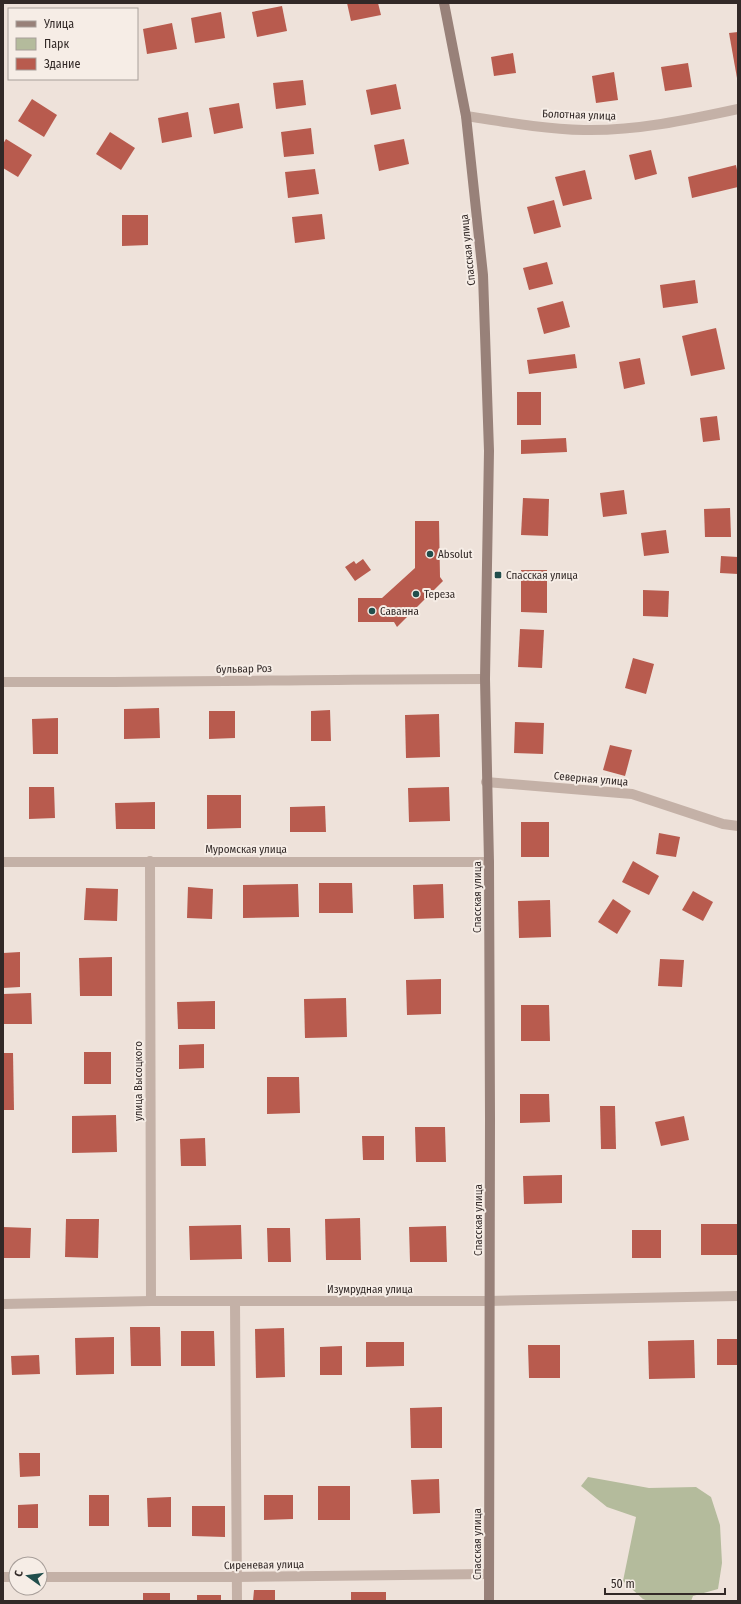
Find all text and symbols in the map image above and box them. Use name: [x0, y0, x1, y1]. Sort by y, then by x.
legend: [8, 8, 138, 80]
text: Улица: [43, 17, 74, 31]
text: Парк: [44, 37, 70, 51]
text: Здание: [44, 57, 80, 71]
street label: Болотная улица: [542, 107, 616, 123]
street label: Спасская улица: [458, 214, 478, 286]
place label: Absolut: [438, 548, 473, 561]
marker: Absolut: [425, 549, 435, 559]
place label: Спасская улица: [506, 569, 578, 582]
marker: Спасская улица: [493, 570, 503, 580]
place label: Тереза: [424, 588, 455, 601]
marker: Тереза: [411, 589, 421, 599]
place label: Саванна: [380, 605, 419, 618]
marker: Саванна: [367, 606, 377, 616]
street label: бульвар Роз: [216, 662, 272, 676]
street label: Северная улица: [553, 769, 629, 789]
street label: Муромская улица: [205, 843, 287, 856]
street label: Спасская улица: [471, 861, 484, 933]
street label: улица Высоцкого: [132, 1041, 145, 1121]
street label: Спасская улица: [472, 1184, 485, 1256]
street label: Изумрудная улица: [327, 1283, 413, 1296]
street label: Спасская улица: [471, 1508, 484, 1580]
north arrow: [8, 1556, 48, 1596]
street label: Сиреневая улица: [224, 1558, 304, 1572]
text: С: [12, 1569, 26, 1578]
scale bar: [605, 1570, 725, 1596]
text: 50 m: [611, 1577, 635, 1591]

